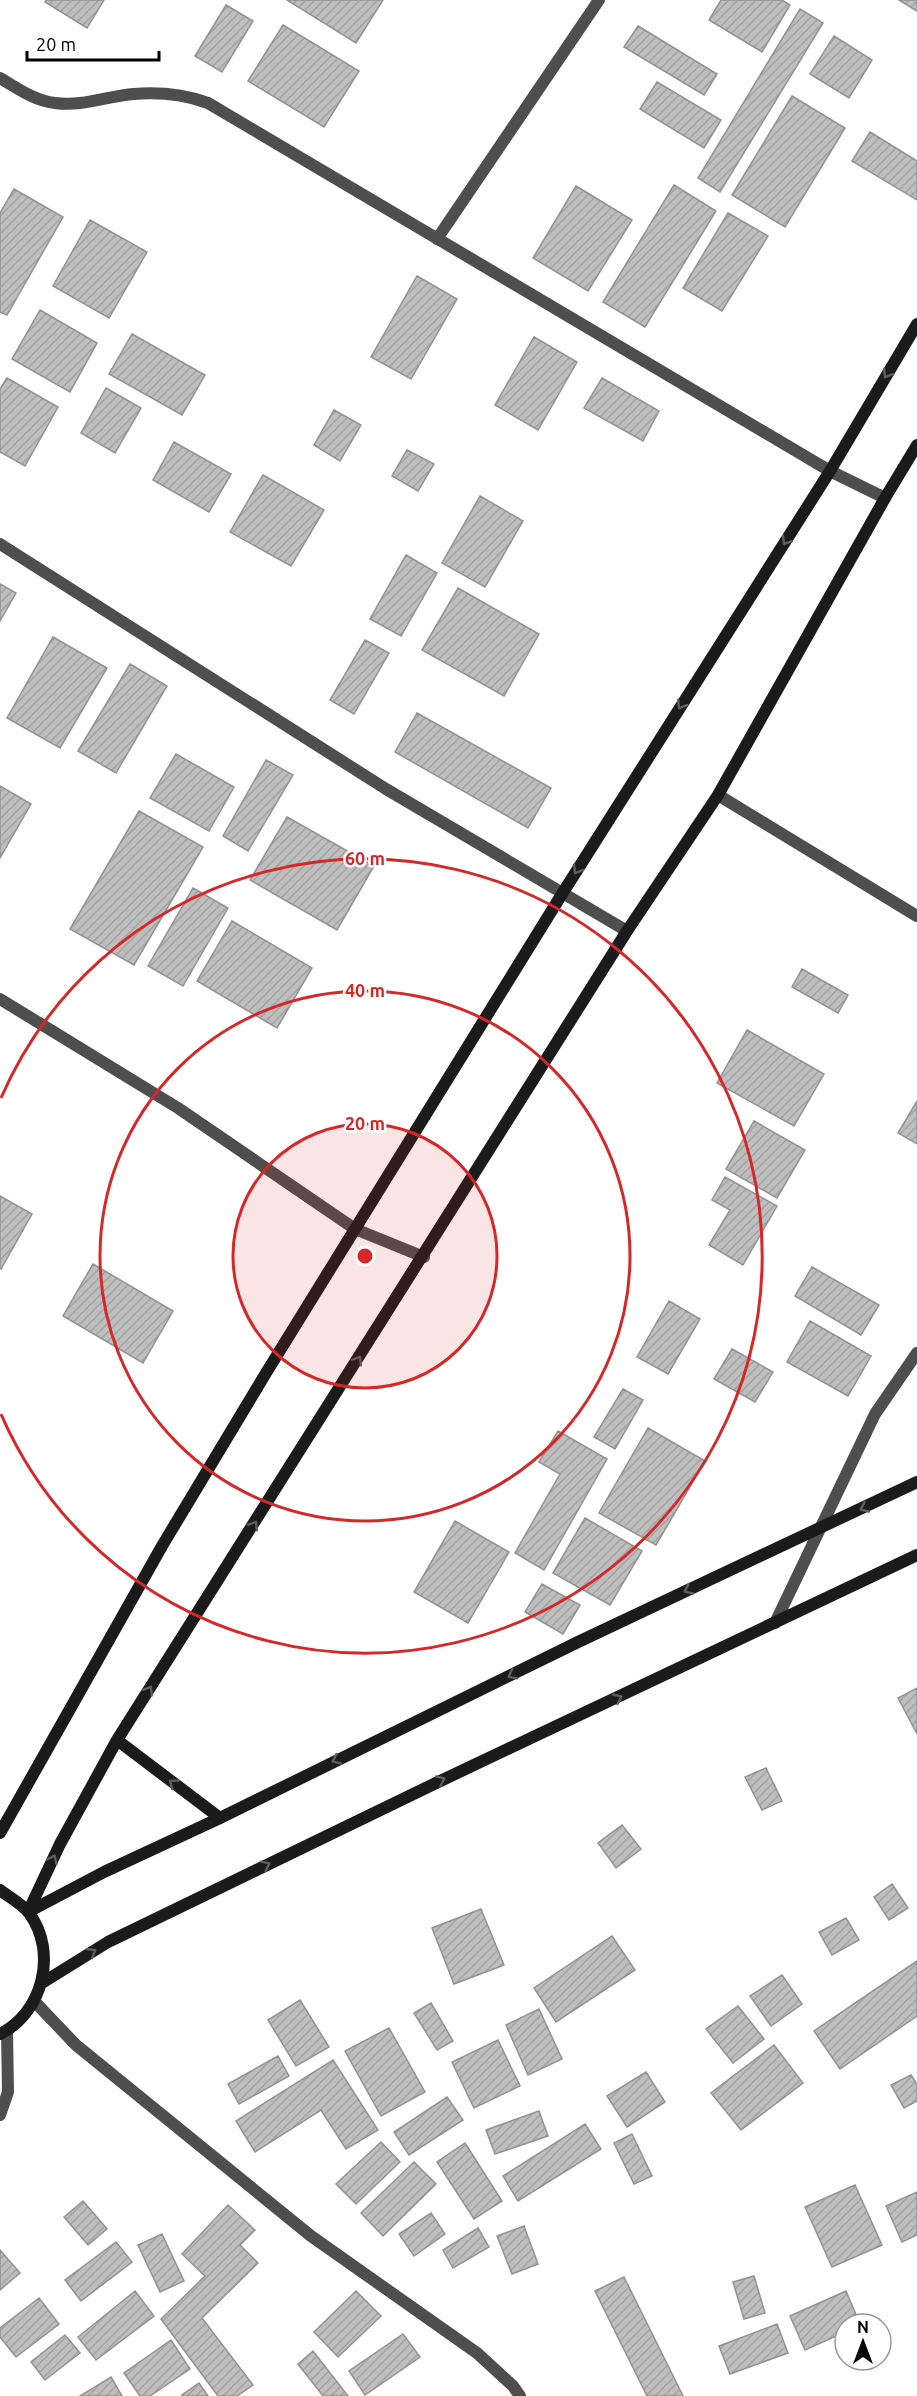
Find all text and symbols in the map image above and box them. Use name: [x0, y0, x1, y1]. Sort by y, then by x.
scale bar: [27, 24, 159, 62]
text: 20 m: [36, 34, 76, 54]
one-way arrow: [883, 368, 895, 378]
one-way arrow: [781, 535, 793, 545]
one-way arrow: [678, 699, 689, 710]
text: 60 m: [345, 848, 385, 868]
one-way arrow: [573, 863, 584, 874]
text: 40 m: [345, 980, 385, 1000]
text: 20 m: [345, 1113, 385, 1133]
centre of rings: [355, 1246, 375, 1266]
one-way arrow: [351, 1356, 363, 1366]
one-way arrow: [860, 1500, 871, 1512]
one-way arrow: [246, 1521, 258, 1531]
one-way arrow: [683, 1583, 694, 1595]
one-way arrow: [507, 1667, 518, 1679]
one-way arrow: [142, 1686, 154, 1696]
one-way arrow: [612, 1694, 623, 1706]
one-way arrow: [332, 1753, 343, 1764]
one-way arrow: [435, 1776, 446, 1788]
one-way arrow: [169, 1779, 180, 1790]
one-way arrow: [45, 1855, 57, 1866]
one-way arrow: [259, 1861, 270, 1873]
one-way arrow: [85, 1949, 96, 1960]
north arrow: [833, 2312, 893, 2372]
text: N: [857, 2318, 869, 2336]

